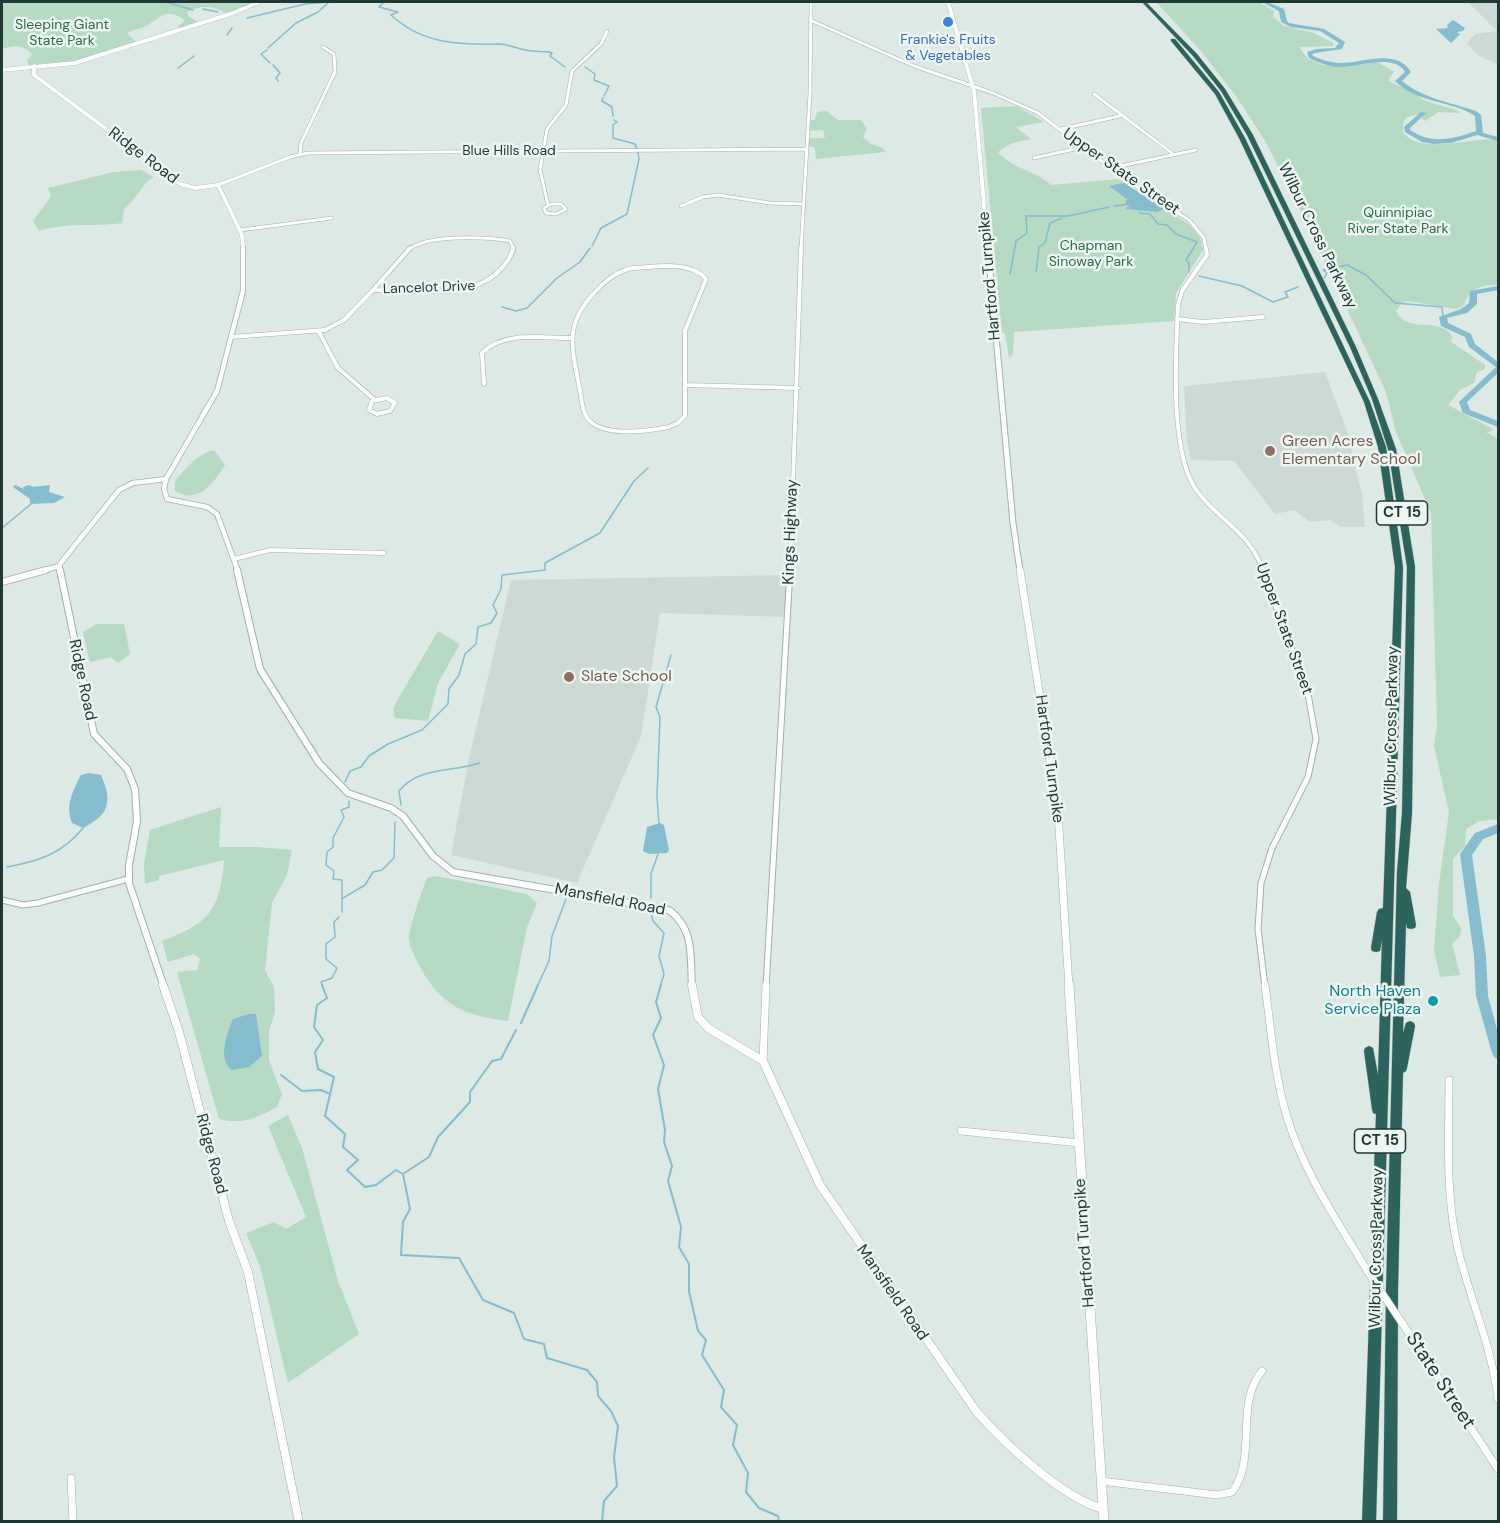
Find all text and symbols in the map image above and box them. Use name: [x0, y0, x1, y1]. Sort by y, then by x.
marker: Frankie's Fruits & Vegetables: [941, 15, 955, 29]
park label: Sleeping Giant State Park: [15, 17, 109, 50]
place label: Frankie's Fruits & Vegetables: [900, 32, 996, 64]
street label: Ridge Road: [104, 123, 182, 189]
street label: Upper State Street: [1059, 124, 1183, 220]
street label: Blue Hills Road: [462, 143, 556, 159]
street label: Wilbur Cross Parkway: [1273, 160, 1361, 312]
park label: Quinnipiac River State Park: [1347, 205, 1449, 238]
street label: Hartford Turnpike: [975, 211, 1005, 341]
park label: Chapman Sinoway Park: [1049, 238, 1133, 270]
street label: Lancelot Drive: [382, 278, 476, 298]
place label: Green Acres Elementary School: [1282, 432, 1420, 470]
marker: Green Acres Elementary School: [1263, 444, 1277, 458]
street label: Kings Highway: [780, 479, 802, 585]
road number: CT 15: [1376, 501, 1428, 525]
street label: Upper State Street: [1251, 561, 1317, 697]
street label: Ridge Road: [64, 638, 100, 722]
street label: Wilbur Cross Parkway: [1381, 646, 1403, 806]
place label: Slate School: [581, 667, 672, 687]
marker: Slate School: [562, 670, 576, 684]
street label: Hartford Turnpike: [1031, 694, 1067, 824]
street label: Mansfield Road: [553, 880, 667, 920]
place label: North Haven Service Plaza: [1324, 982, 1421, 1020]
marker: North Haven Service Plaza: [1426, 994, 1440, 1008]
street label: Ridge Road: [191, 1112, 231, 1196]
road number: CT 15: [1354, 1129, 1406, 1153]
street label: Wilbur Cross Parkway: [1366, 1168, 1388, 1328]
street label: Hartford Turnpike: [1071, 1178, 1099, 1308]
street label: Mansfield Road: [852, 1241, 932, 1345]
street label: State Street: [1400, 1328, 1480, 1434]

